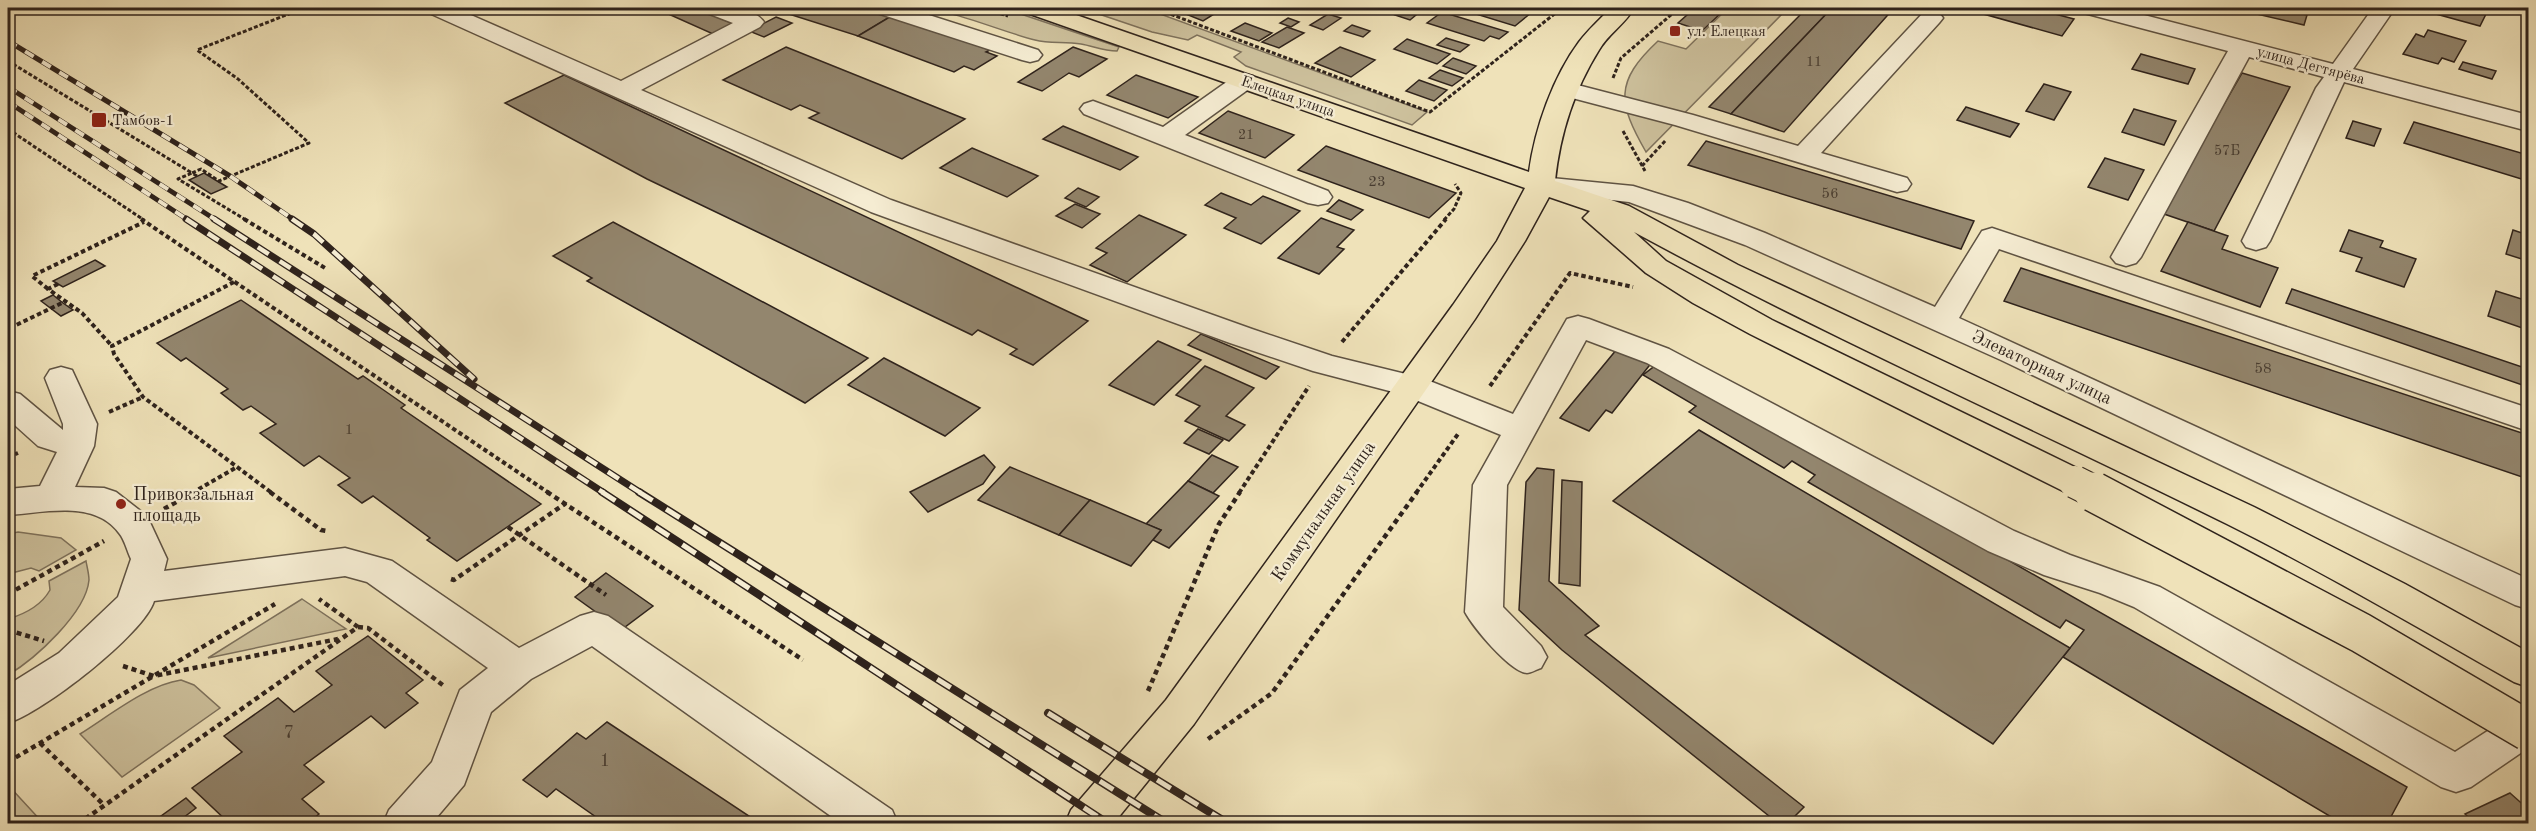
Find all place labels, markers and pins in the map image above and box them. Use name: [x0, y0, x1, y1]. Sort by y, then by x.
marker: ул. Елецкая: [1668, 24, 1682, 38]
place label: ул. Елецкая: [1687, 25, 1766, 40]
marker: Тамбов-1: [90, 111, 108, 129]
place label: Тамбов-1: [112, 114, 174, 129]
place label: Привокзальная площадь: [133, 486, 254, 525]
marker: Привокзальная площадь: [114, 497, 128, 511]

